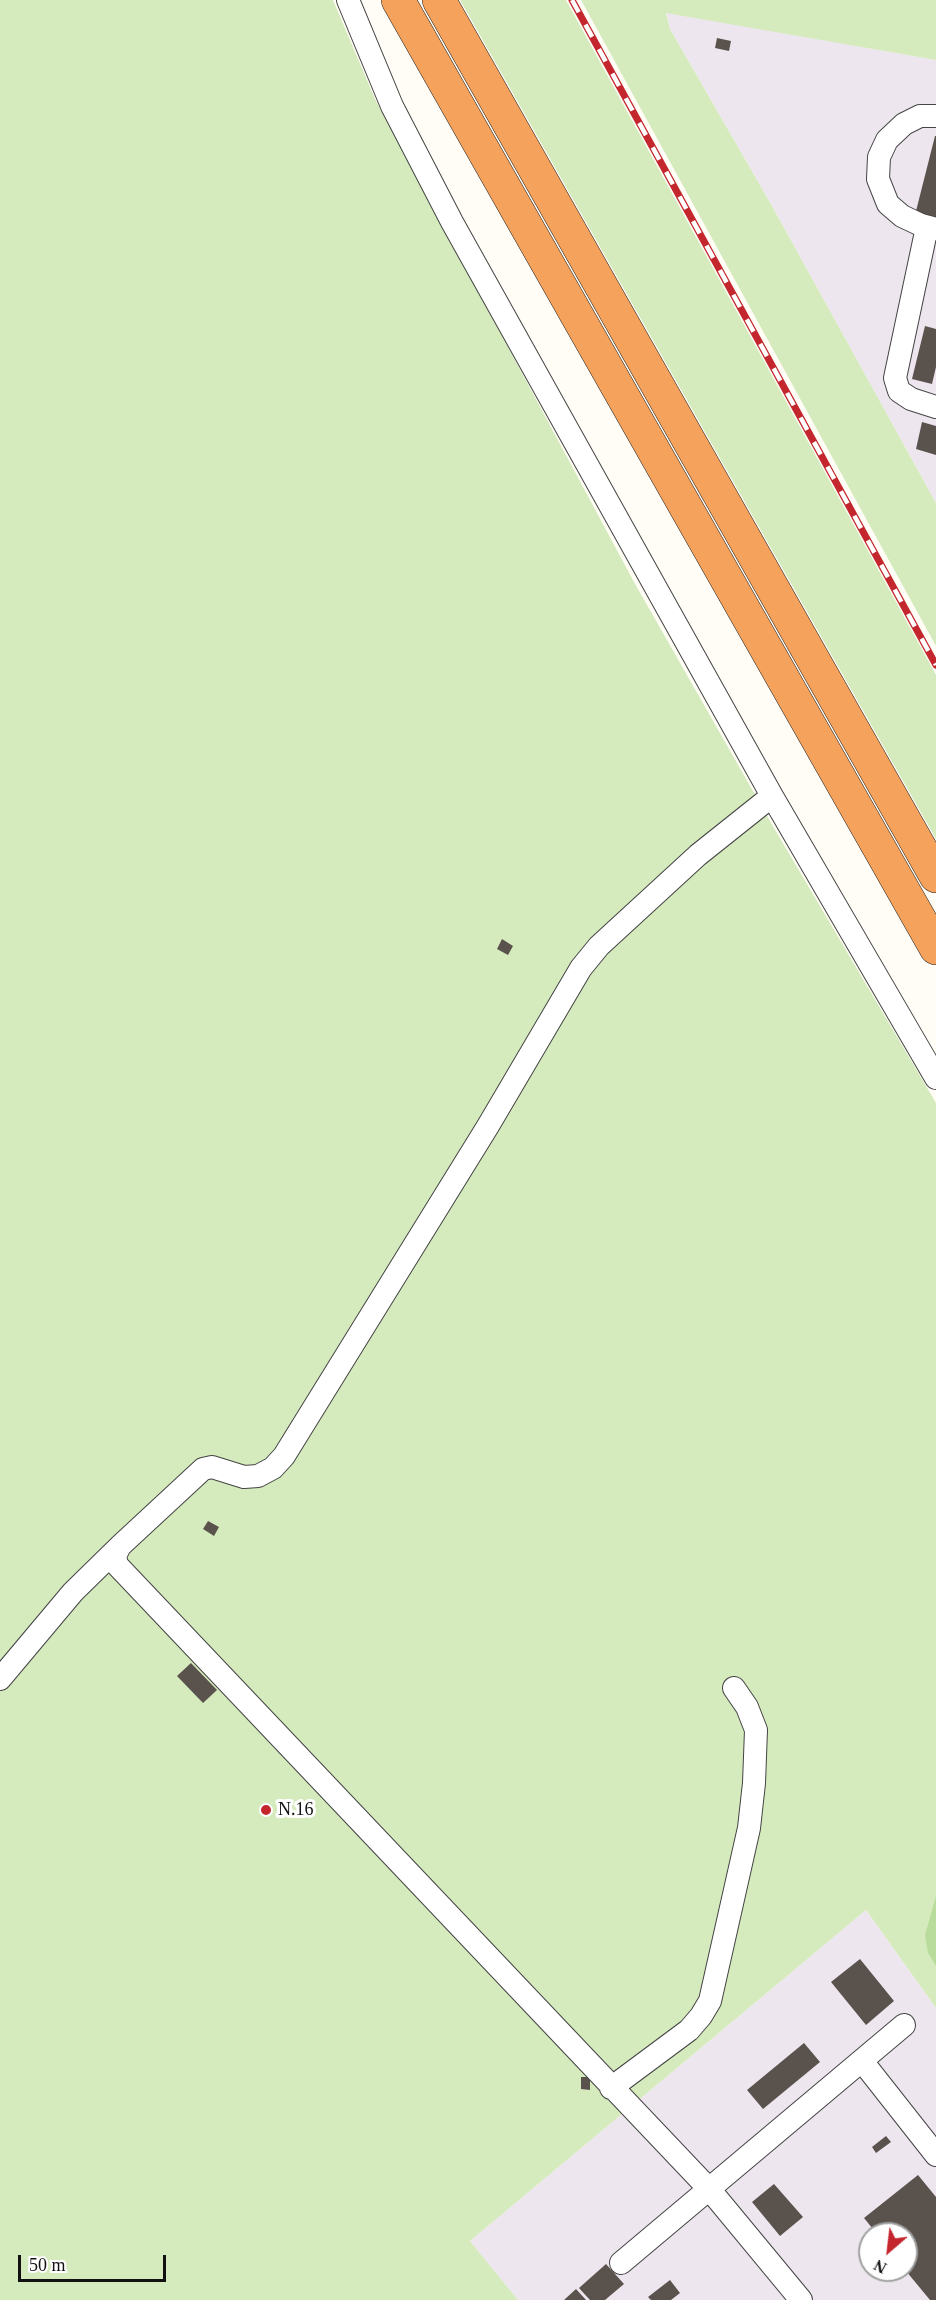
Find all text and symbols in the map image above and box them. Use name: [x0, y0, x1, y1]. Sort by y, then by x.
place label: N.16: [278, 1799, 313, 1821]
marker: N.16: [259, 1803, 273, 1817]
north arrow: [858, 2222, 918, 2282]
scale bar: [21, 2243, 170, 2281]
text: 50 m: [29, 2255, 66, 2275]
text: N: [871, 2256, 889, 2277]

